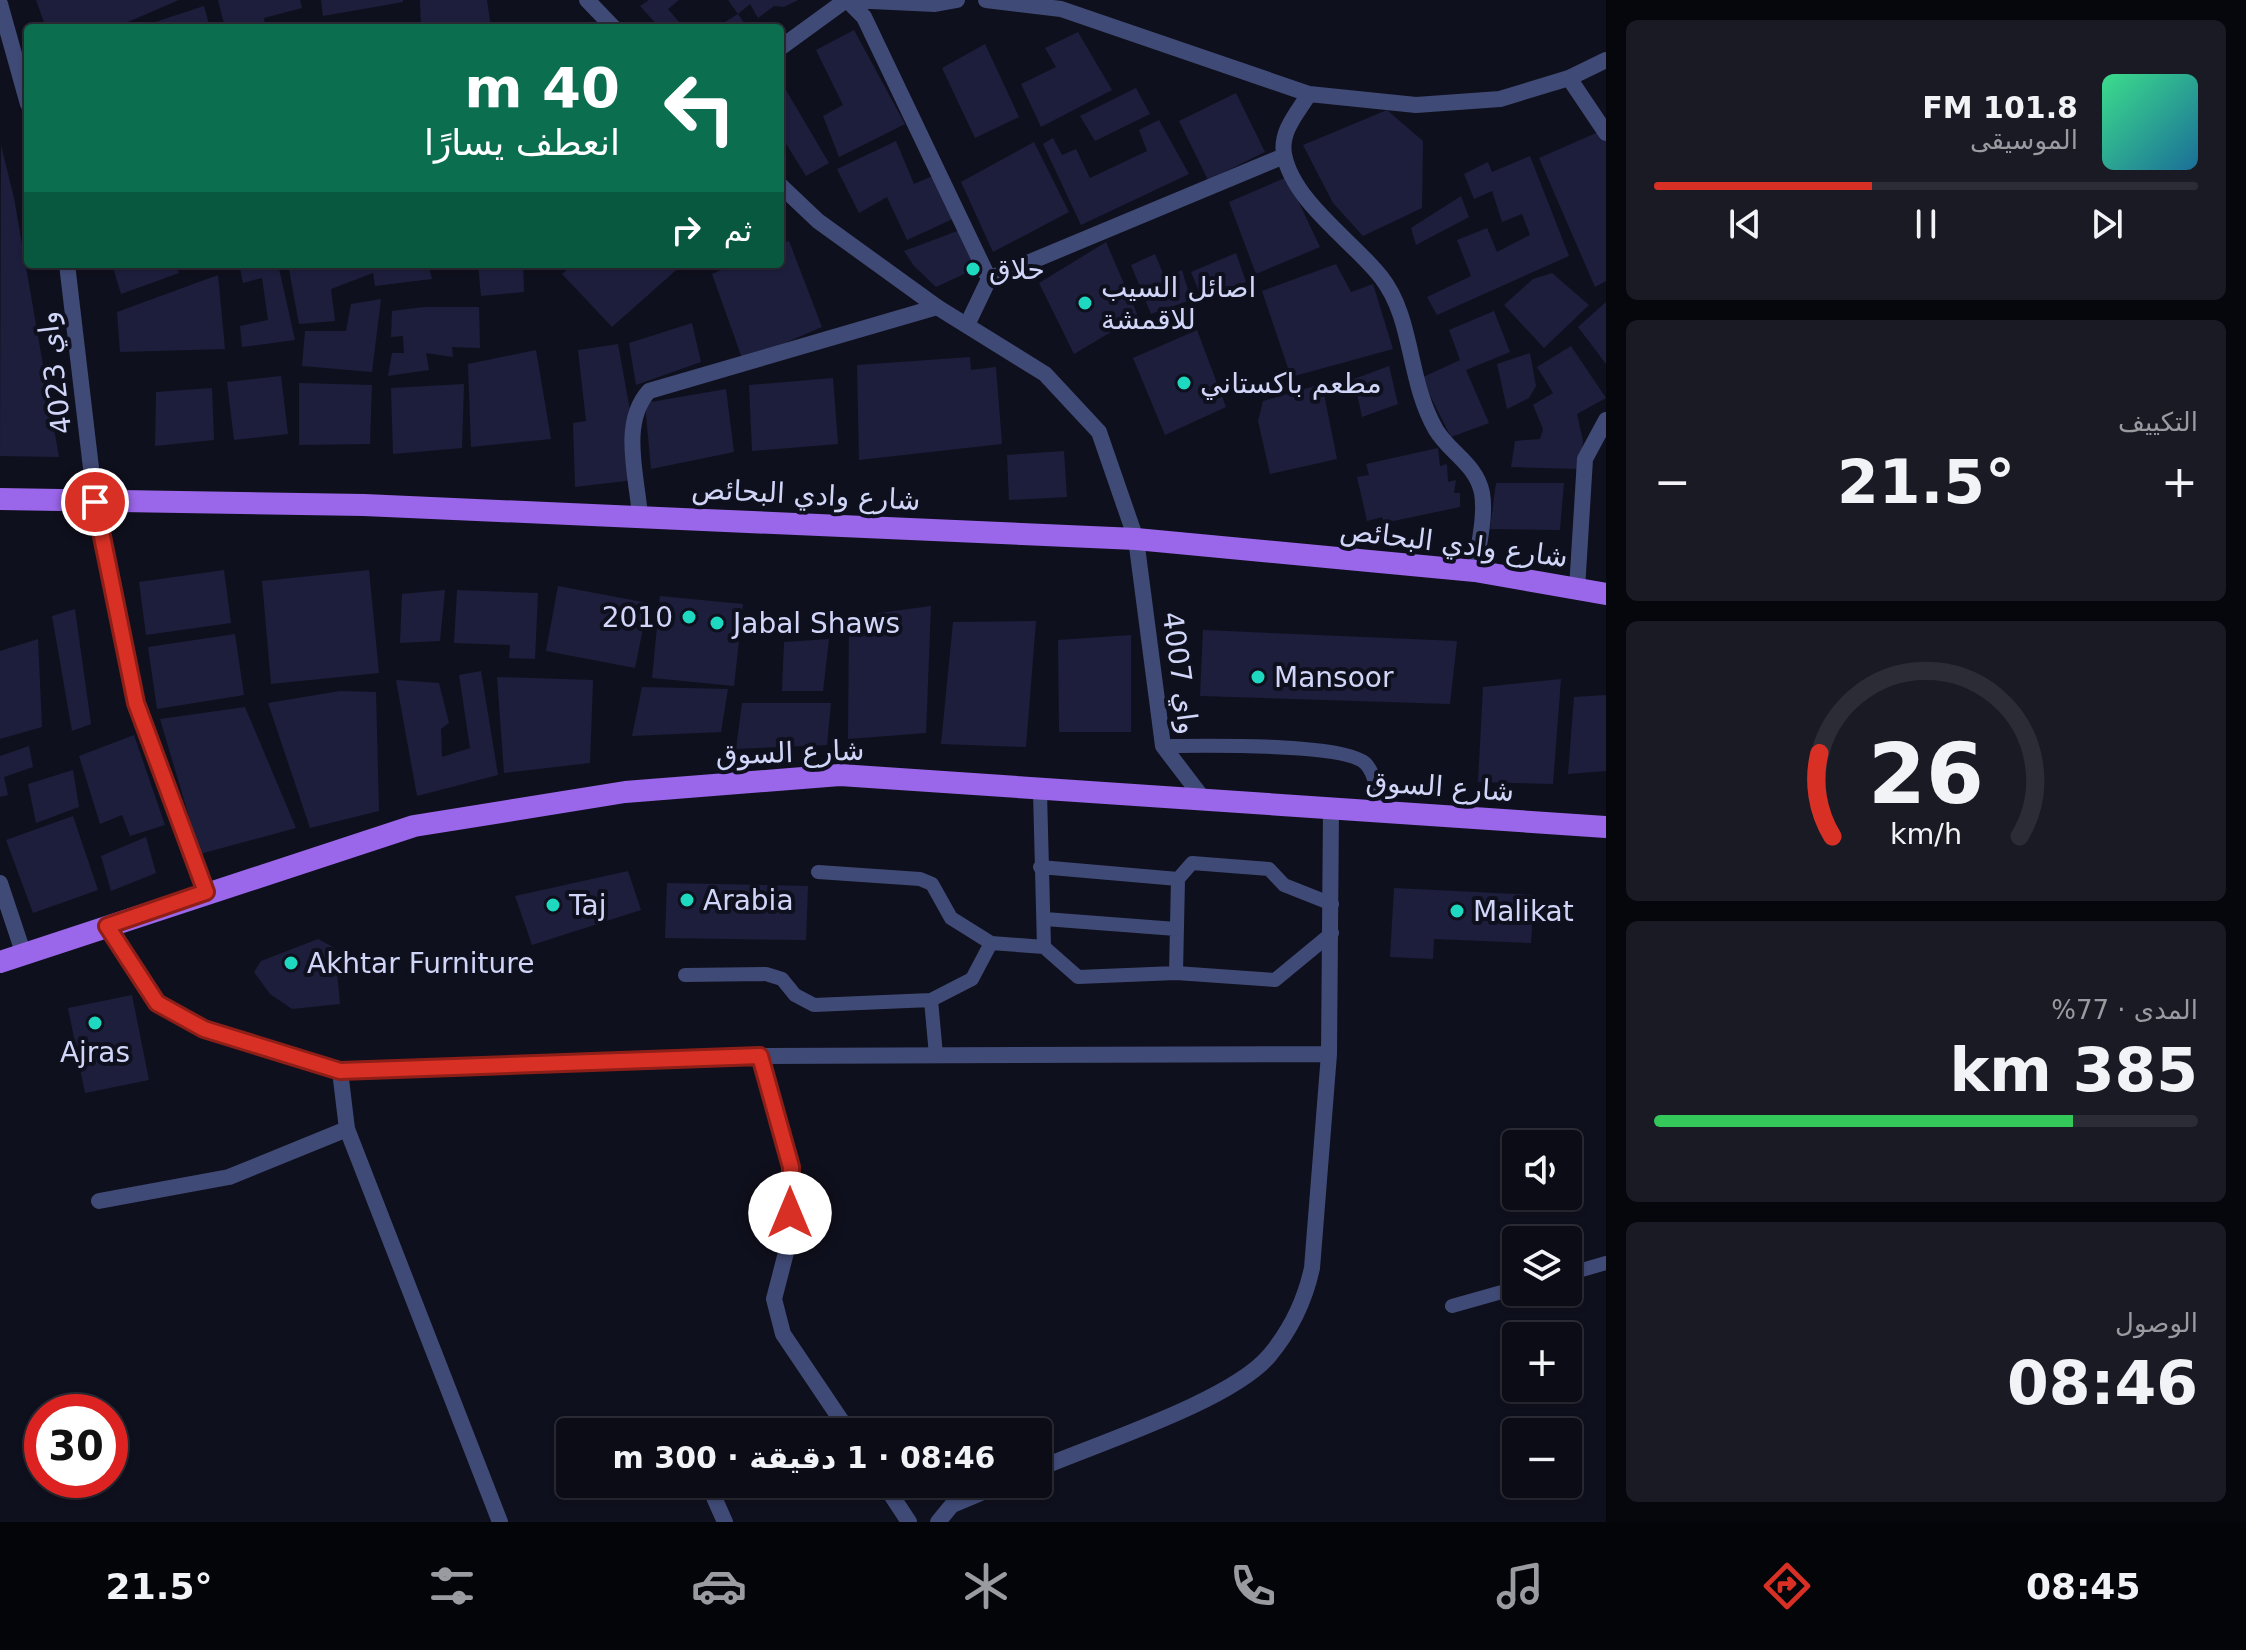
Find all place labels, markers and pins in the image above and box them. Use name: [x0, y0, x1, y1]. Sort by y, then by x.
place label: حلاق: [989, 253, 1045, 286]
marker: حلاق: [964, 260, 982, 278]
place label: اصائل السيب للاقمشة: [1101, 271, 1256, 336]
marker: اصائل السيب للاقمشة: [1076, 294, 1094, 312]
place label: مطعم باكستاني: [1200, 367, 1382, 400]
marker: مطعم باكستاني: [1175, 374, 1193, 392]
pin: [61, 468, 129, 536]
place label: 2010: [602, 601, 673, 634]
place label: Jabal Shaws: [731, 607, 900, 640]
marker: 2010: [680, 608, 698, 626]
marker: Jabal Shaws: [708, 614, 726, 632]
place label: Mansoor: [1274, 661, 1394, 694]
marker: Mansoor: [1249, 668, 1267, 686]
place label: Arabia: [703, 884, 794, 917]
place label: Taj: [568, 889, 606, 922]
marker: Arabia: [678, 891, 696, 909]
place label: Malikat: [1473, 895, 1574, 928]
marker: Taj: [544, 896, 562, 914]
marker: Malikat: [1448, 902, 1466, 920]
place label: Akhtar Furniture: [307, 947, 534, 980]
marker: Akhtar Furniture: [282, 954, 300, 972]
marker: Ajras: [86, 1014, 104, 1032]
place label: Ajras: [60, 1036, 130, 1069]

